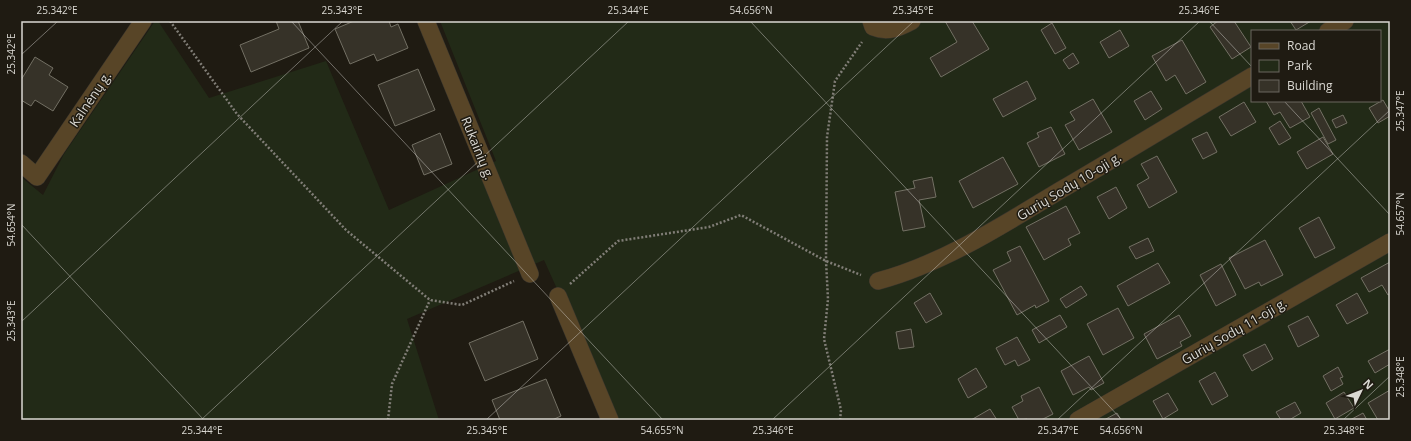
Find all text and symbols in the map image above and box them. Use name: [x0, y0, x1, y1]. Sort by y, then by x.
text: 25.342°E: [36, 3, 78, 17]
text: 25.343°E: [321, 3, 363, 17]
text: 25.344°E: [607, 3, 649, 17]
text: 54.656°N: [729, 3, 773, 17]
text: 25.345°E: [892, 3, 934, 17]
text: 25.346°E: [1178, 3, 1220, 17]
legend: [1251, 30, 1381, 102]
text: 25.342°E: [4, 33, 18, 75]
text: Road: [1287, 37, 1316, 54]
text: Park: [1287, 57, 1313, 74]
street label: Kalnėnų g.: [65, 68, 115, 130]
text: Building: [1287, 77, 1333, 94]
text: 25.347°E: [1393, 90, 1407, 132]
street label: Rukainių g.: [457, 114, 499, 182]
street label: Gurių Sodų 10-oji g.: [1013, 148, 1125, 224]
text: 54.657°N: [1393, 192, 1407, 236]
text: 54.654°N: [4, 203, 18, 247]
street label: Gurių Sodų 11-oji g.: [1178, 293, 1290, 369]
text: 25.343°E: [4, 300, 18, 342]
text: 25.348°E: [1393, 356, 1407, 398]
north arrow: [1341, 371, 1381, 411]
text: N: [1360, 375, 1377, 392]
text: 25.344°E: [181, 423, 223, 437]
text: 25.345°E: [466, 423, 508, 437]
text: 54.655°N: [640, 423, 684, 437]
text: 25.346°E: [752, 423, 794, 437]
text: 25.347°E: [1037, 423, 1079, 437]
text: 54.656°N: [1099, 423, 1143, 437]
text: 25.348°E: [1323, 423, 1365, 437]

